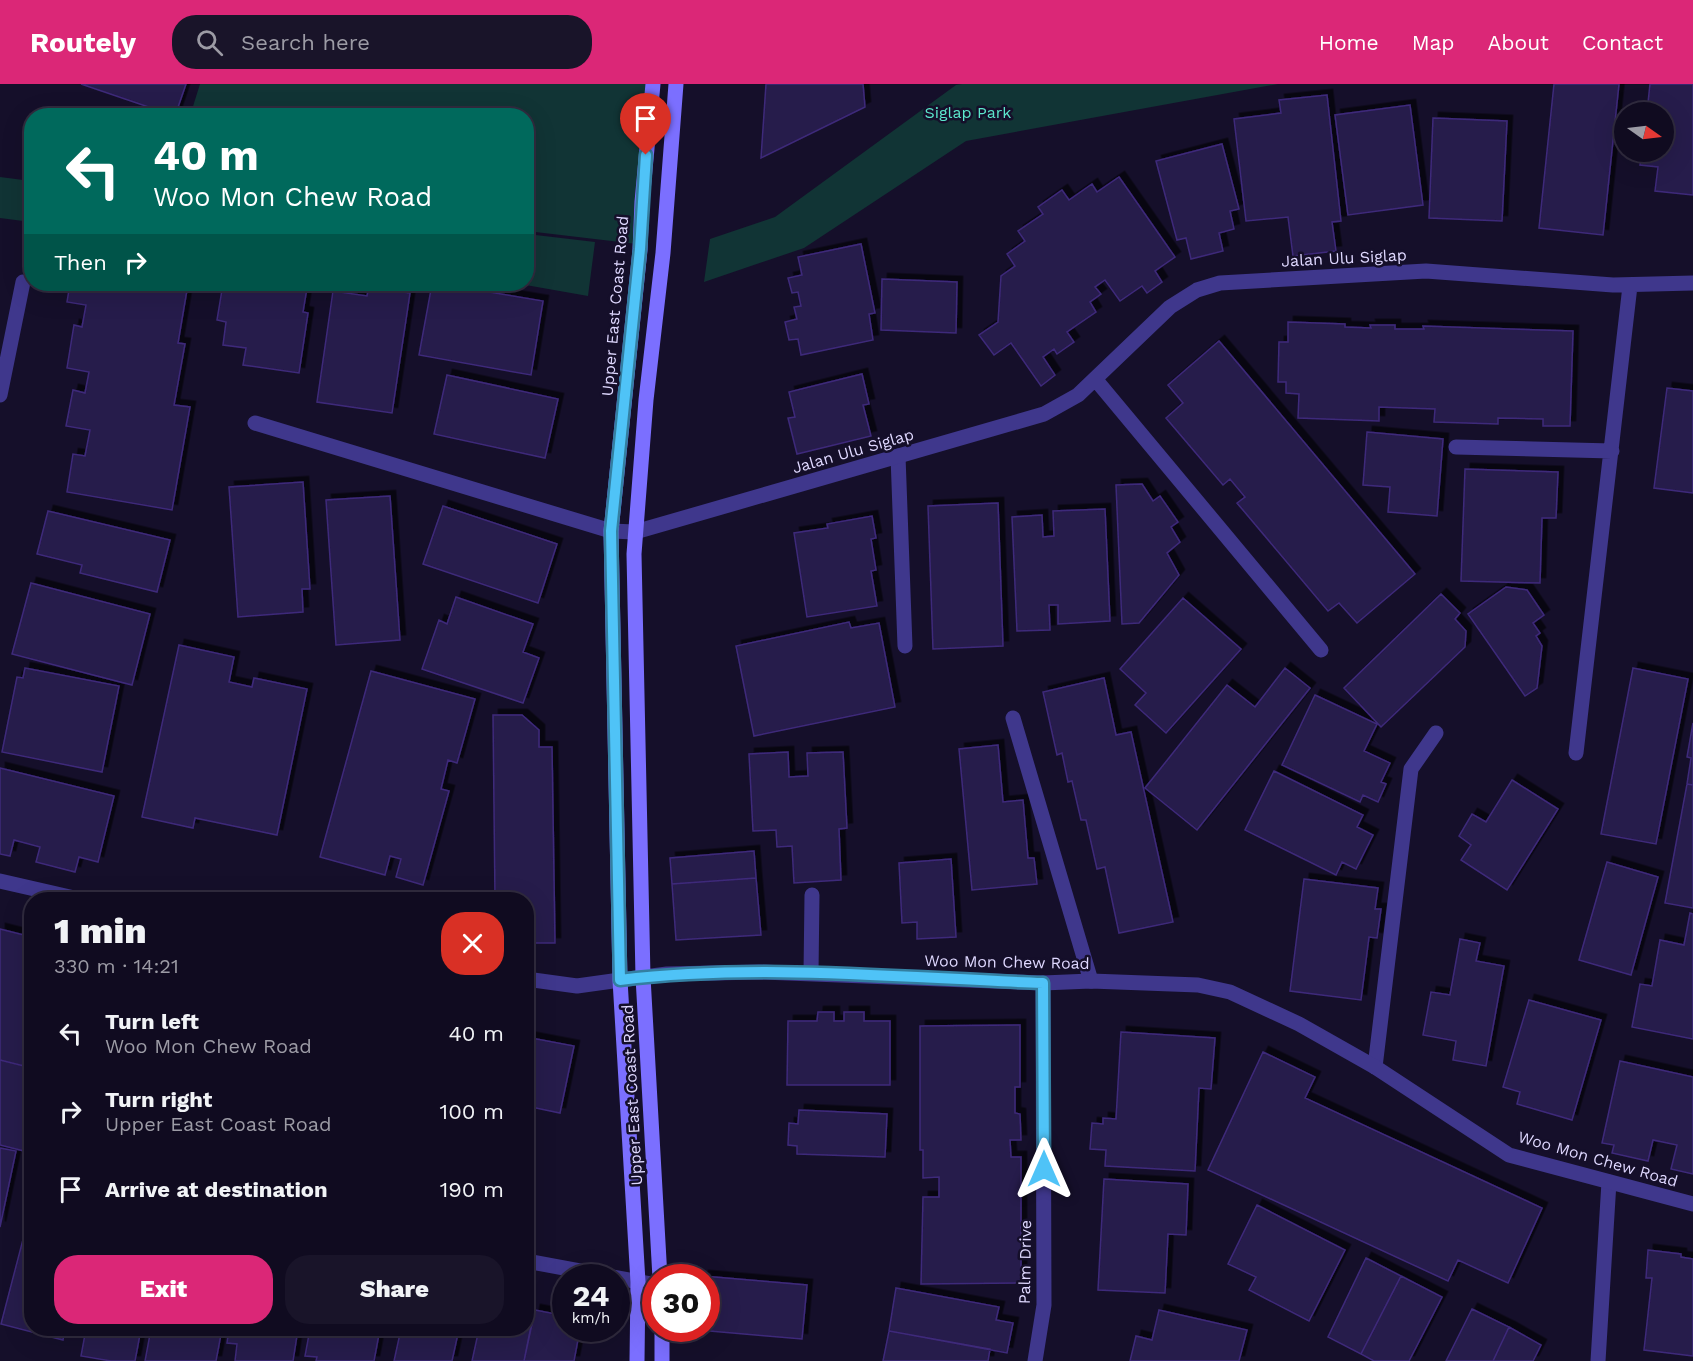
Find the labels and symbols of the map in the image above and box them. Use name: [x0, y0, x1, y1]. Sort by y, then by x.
pin: [620, 93, 671, 155]
north arrow: [1614, 102, 1674, 162]
park label: Siglap Park: [925, 103, 1011, 122]
street label: Upper East Coast Road: [598, 215, 632, 397]
street label: Jalan Ulu Siglap: [1281, 245, 1407, 271]
street label: Jalan Ulu Siglap: [790, 425, 916, 477]
street label: Woo Mon Chew Road: [924, 951, 1090, 973]
street label: Upper East Coast Road: [618, 1004, 646, 1186]
street label: Woo Mon Chew Road: [1516, 1127, 1680, 1191]
position arrow: [1012, 1137, 1076, 1201]
street label: Palm Drive: [1015, 1220, 1035, 1304]
speed limit sign: 30: [642, 1264, 720, 1342]

